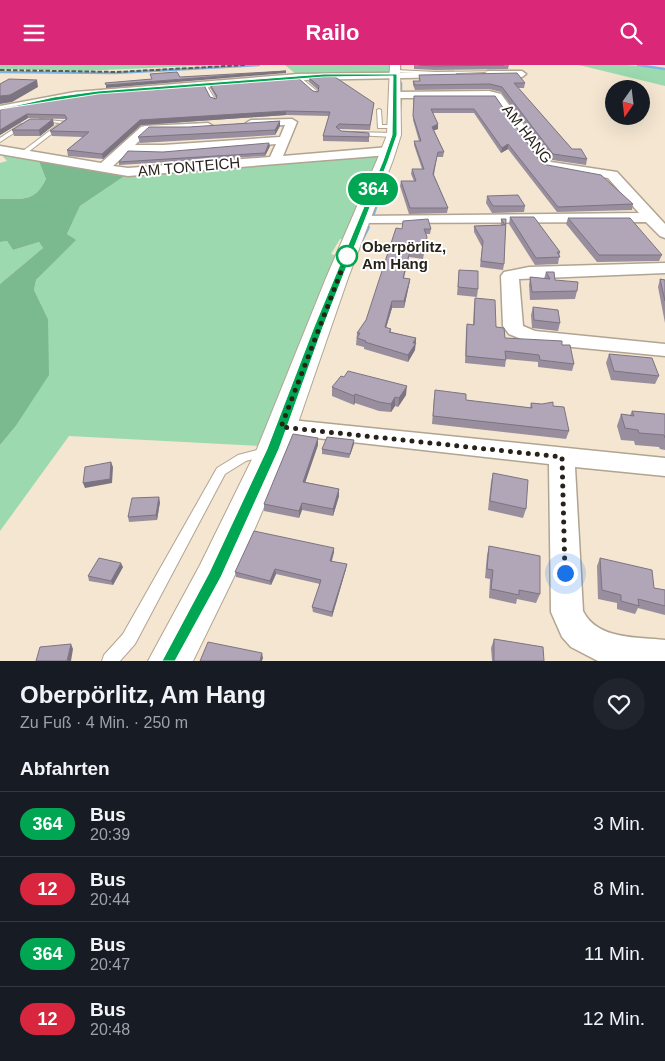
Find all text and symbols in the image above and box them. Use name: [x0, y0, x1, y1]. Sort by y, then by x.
icon: menu: [20, 19, 48, 47]
icon: search: [617, 19, 645, 47]
text: Railo: [306, 20, 359, 45]
north arrow: [605, 80, 650, 125]
map controls: [605, 80, 650, 125]
street label: AM HANG: [499, 101, 556, 167]
street label: AM TONTEICH: [137, 154, 241, 179]
line badge: 364: [344, 173, 402, 205]
text: 364: [358, 179, 388, 199]
place label: Oberpörlitz, Am Hang: [362, 238, 446, 272]
marker: Oberpörlitz, Am Hang: [336, 245, 358, 267]
your location: [553, 561, 578, 586]
button: heart: [593, 678, 645, 730]
text: Oberpörlitz, Am Hang: [20, 681, 266, 708]
text: Zu Fuß · 4 Min. · 250 m: [20, 714, 188, 731]
text: Abfahrten: [20, 758, 110, 779]
text: Bus: [90, 804, 126, 825]
text: 3 Min.: [593, 813, 645, 834]
text: 364: [32, 814, 63, 834]
text: 20:39: [90, 826, 130, 843]
text: Bus: [90, 869, 126, 890]
text: 8 Min.: [593, 878, 645, 899]
text: 12: [37, 879, 58, 899]
text: 20:44: [90, 891, 130, 908]
text: Bus: [90, 934, 126, 955]
text: 11 Min.: [584, 943, 645, 964]
text: 364: [32, 944, 63, 964]
text: 20:47: [90, 956, 130, 973]
text: Bus: [90, 999, 126, 1020]
text: 12 Min.: [583, 1008, 645, 1029]
text: 12: [37, 1009, 58, 1029]
text: 20:48: [90, 1021, 130, 1038]

